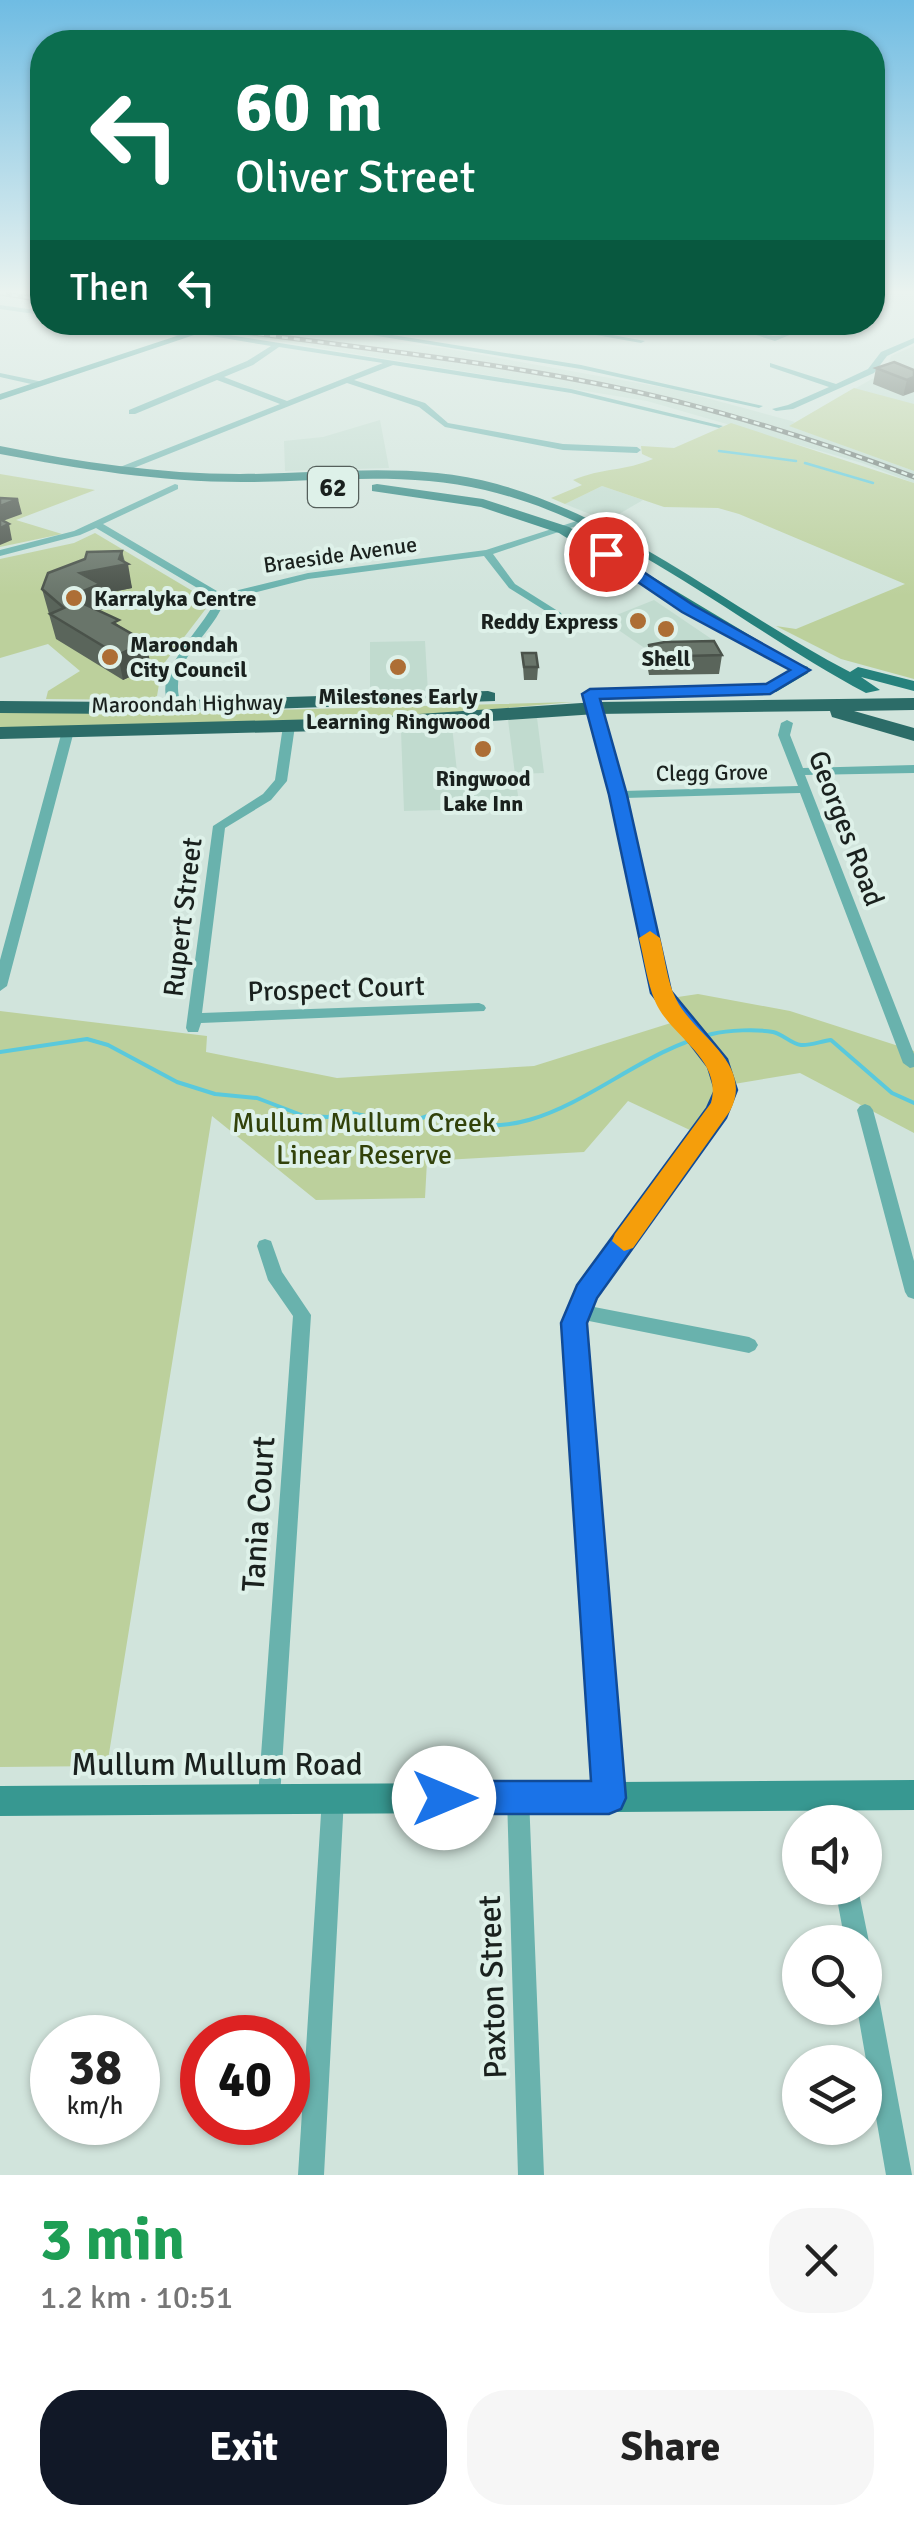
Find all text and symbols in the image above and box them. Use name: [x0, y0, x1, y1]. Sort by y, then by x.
text: 60 m: [235, 64, 383, 150]
icon: left: [70, 70, 200, 200]
text: Oliver Street: [235, 150, 475, 205]
icon: left: [169, 260, 224, 315]
text: Then: [70, 264, 149, 311]
road number: 62: [308, 467, 358, 507]
pin: [564, 512, 649, 597]
icon: arrive: [579, 527, 634, 582]
street label: Braeside Avenue: [261, 530, 419, 579]
place label: Karralyka Centre: [94, 585, 257, 612]
marker: Karralyka Centre: [63, 587, 85, 609]
place label: Reddy Express: [481, 608, 618, 635]
marker: Reddy Express: [627, 610, 649, 632]
marker: Shell: [655, 618, 677, 640]
place label: Maroondah City Council: [130, 631, 247, 683]
place label: Shell: [642, 645, 690, 672]
marker: Maroondah City Council: [99, 646, 121, 668]
marker: Milestones Early Learning Ringwood: [387, 656, 409, 678]
place label: Milestones Early Learning Ringwood: [306, 683, 490, 735]
street label: Maroondah Highway: [91, 688, 284, 719]
marker: Ringwood Lake Inn: [472, 738, 494, 760]
street label: Georges Road: [801, 746, 891, 911]
street label: Clegg Grove: [656, 758, 768, 787]
place label: Ringwood Lake Inn: [435, 765, 531, 817]
street label: Rupert Street: [156, 835, 210, 999]
street label: Prospect Court: [247, 969, 425, 1009]
park label: Mullum Mullum Creek Linear Reserve: [232, 1106, 496, 1172]
street label: Tania Court: [234, 1435, 283, 1593]
street label: Mullum Mullum Road: [71, 1745, 363, 1784]
position arrow: [392, 1746, 496, 1850]
map controls: [782, 1805, 882, 2145]
button: sound: [782, 1805, 882, 1905]
street label: Paxton Street: [470, 1894, 515, 2080]
button: search: [782, 1925, 882, 2025]
speed limit sign: 40: [180, 2015, 310, 2145]
text: 38: [68, 2037, 122, 2099]
button: layers: [782, 2045, 882, 2145]
text: km/h: [67, 2090, 123, 2121]
text: 3 min: [40, 2203, 185, 2277]
button: close: [769, 2208, 874, 2313]
text: 1.2 km · 10:51: [40, 2278, 233, 2317]
button: Exit: [40, 2390, 447, 2505]
button: Share: [467, 2390, 874, 2505]

